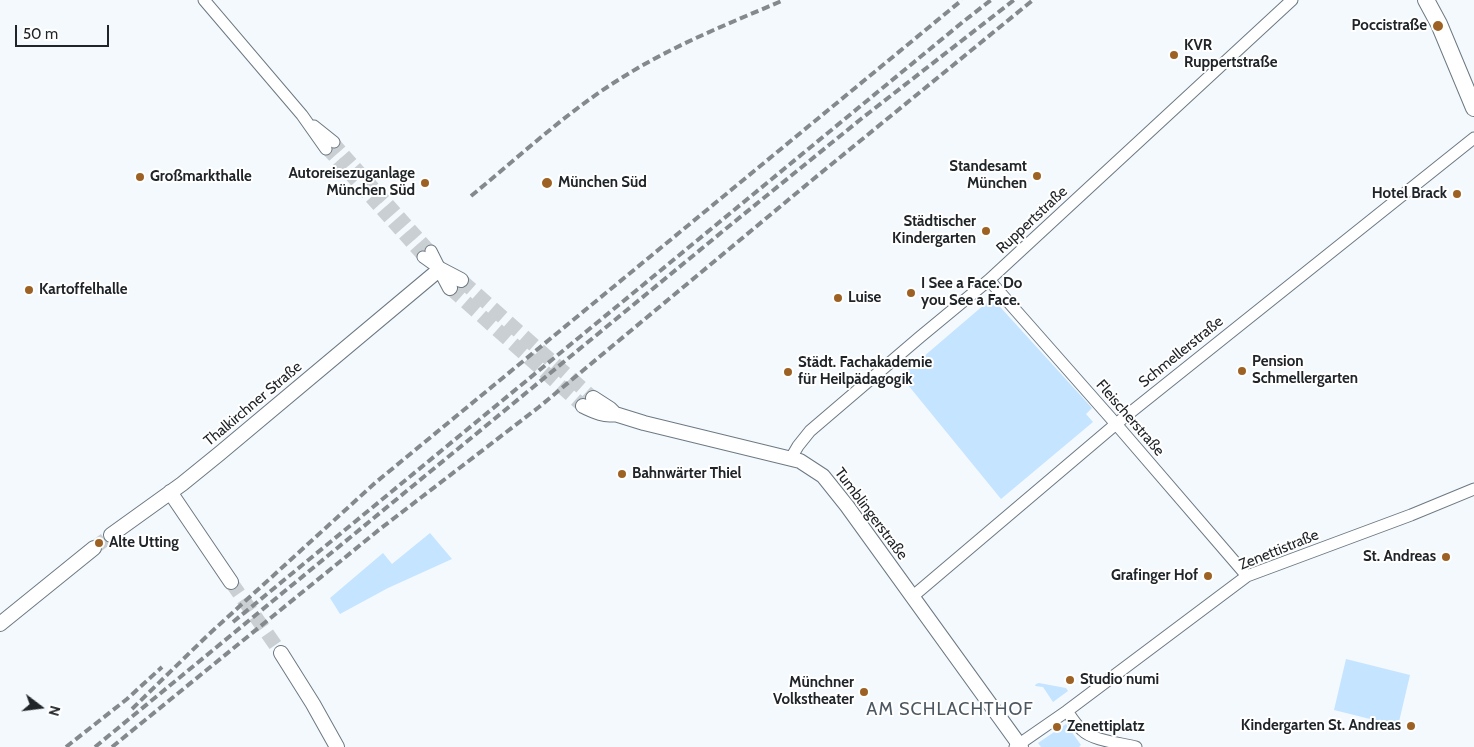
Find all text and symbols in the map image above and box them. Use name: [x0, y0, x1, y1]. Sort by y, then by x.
scale bar: [18, 15, 111, 47]
place label: Poccistraße: [1352, 17, 1427, 35]
marker: Poccistraße: [1431, 19, 1445, 33]
text: 50 m: [23, 25, 58, 43]
place label: KVR Ruppertstraße: [1184, 37, 1277, 72]
marker: KVR Ruppertstraße: [1168, 49, 1180, 61]
place label: Standesamt München: [949, 158, 1027, 193]
place label: Autoreisezuganlage München Süd: [288, 165, 415, 200]
place label: Großmarkthalle: [150, 168, 252, 186]
marker: Standesamt München: [1031, 170, 1043, 182]
marker: Großmarkthalle: [134, 171, 146, 183]
place label: München Süd: [558, 174, 647, 192]
marker: München Süd: [540, 176, 554, 190]
marker: Autoreisezuganlage München Süd: [419, 177, 431, 189]
street label: Ruppertstraße: [993, 183, 1071, 257]
place label: Hotel Brack: [1372, 185, 1447, 203]
marker: Hotel Brack: [1451, 188, 1463, 200]
place label: Städtischer Kindergarten: [892, 213, 976, 248]
marker: Städtischer Kindergarten: [980, 225, 992, 237]
place label: I See a Face. Do you See a Face.: [921, 275, 1022, 310]
place label: Kartoffelhalle: [39, 281, 127, 299]
marker: Kartoffelhalle: [23, 284, 35, 296]
marker: I See a Face. Do you See a Face.: [905, 287, 917, 299]
place label: Luise: [848, 289, 881, 307]
marker: Luise: [832, 292, 844, 304]
street label: Schmellerstraße: [1135, 312, 1227, 392]
place label: Pension Schmellergarten: [1252, 353, 1358, 388]
place label: Städt. Fachakademie für Heilpädagogik: [798, 354, 932, 389]
street label: Thalkirchner Straße: [200, 358, 306, 450]
marker: Pension Schmellergarten: [1236, 365, 1248, 377]
marker: Städt. Fachakademie für Heilpädagogik: [782, 366, 794, 378]
street label: Fleischerstraße: [1092, 376, 1168, 460]
place label: Bahnwärter Thiel: [632, 465, 741, 483]
street label: Tumblingerstraße: [831, 465, 911, 563]
marker: Bahnwärter Thiel: [616, 468, 628, 480]
street label: Zenettistraße: [1237, 526, 1321, 574]
place label: Alte Utting: [109, 534, 179, 552]
marker: Alte Utting: [93, 537, 105, 549]
place label: St. Andreas: [1363, 548, 1436, 566]
marker: St. Andreas: [1440, 551, 1452, 563]
place label: Grafinger Hof: [1111, 567, 1198, 585]
marker: Grafinger Hof: [1202, 570, 1214, 582]
place label: Studio numi: [1080, 671, 1159, 689]
place label: Münchner Volkstheater: [773, 674, 854, 709]
marker: Studio numi: [1064, 674, 1076, 686]
north arrow: [15, 682, 65, 732]
marker: Münchner Volkstheater: [858, 686, 870, 698]
district label: AM SCHLACHTHOF: [865, 699, 1035, 721]
text: N: [45, 704, 64, 718]
place label: Kindergarten St. Andreas: [1241, 717, 1401, 735]
place label: Zenettiplatz: [1067, 718, 1145, 736]
marker: Kindergarten St. Andreas: [1405, 720, 1417, 732]
marker: Zenettiplatz: [1051, 721, 1063, 733]

